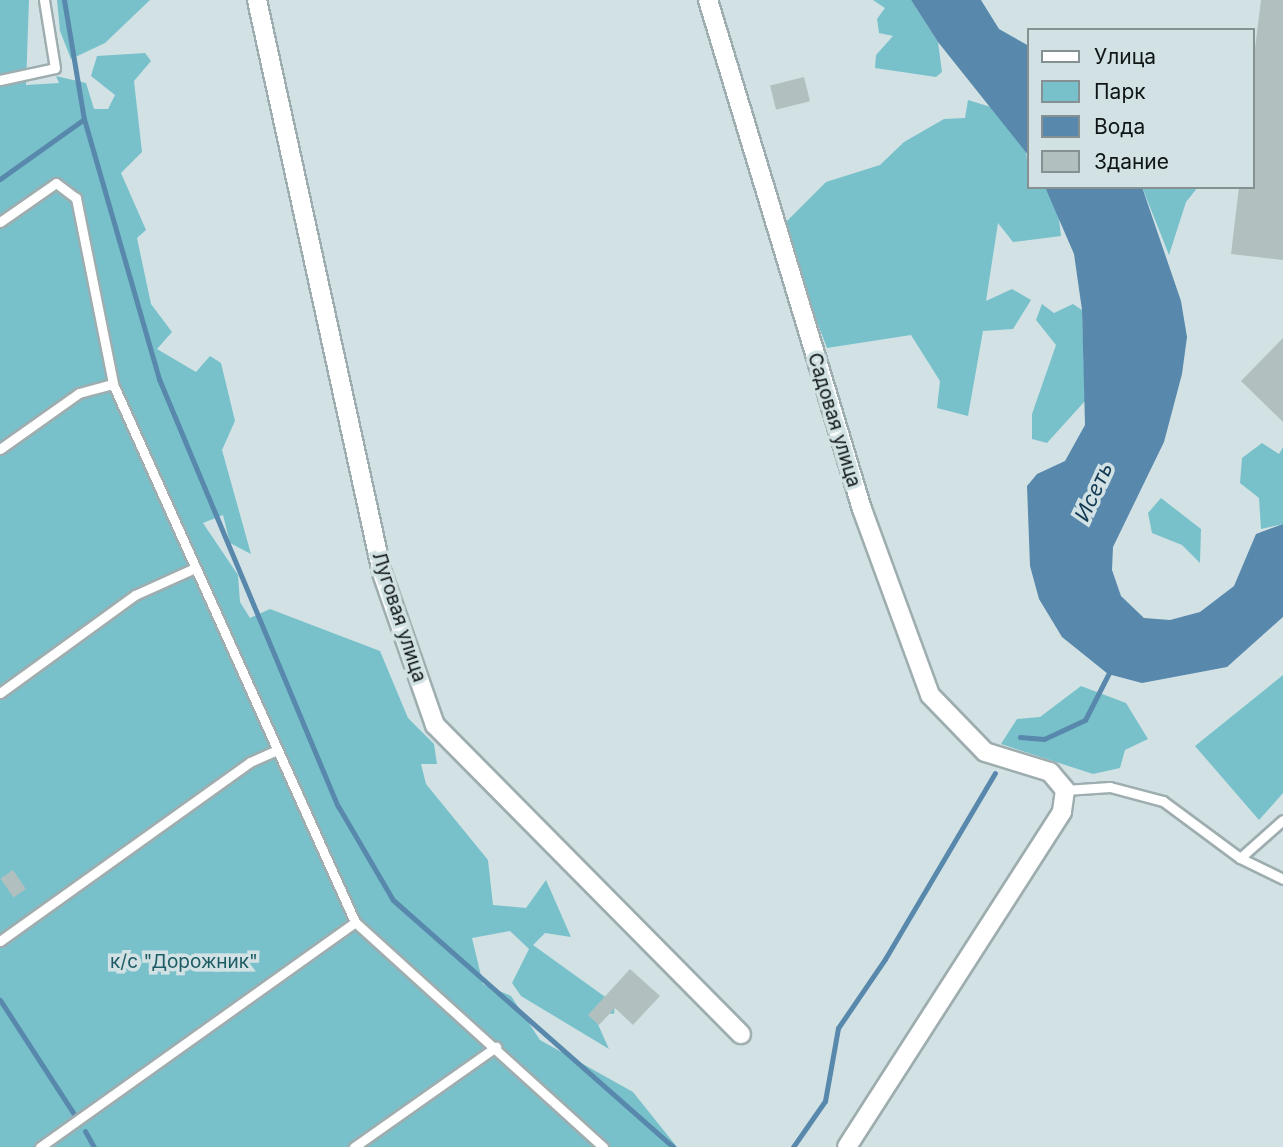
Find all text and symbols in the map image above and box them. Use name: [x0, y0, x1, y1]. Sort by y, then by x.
legend: [1028, 28, 1255, 189]
text: Улица: [1094, 44, 1156, 69]
text: Парк: [1094, 79, 1146, 104]
text: Вода: [1094, 114, 1145, 139]
text: Здание: [1094, 149, 1169, 174]
street label: Садовая улица: [803, 350, 865, 490]
water label: Исеть: [1070, 459, 1118, 525]
street label: Луговая улица: [367, 549, 431, 685]
park label: к/с "Дорожник": [110, 951, 258, 973]

